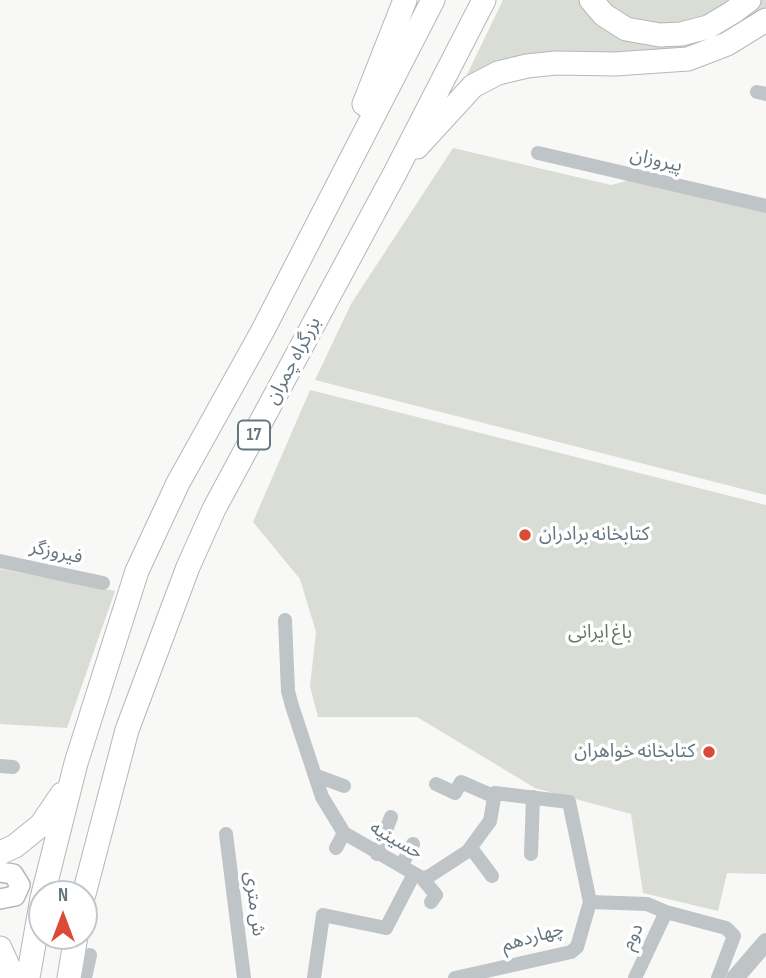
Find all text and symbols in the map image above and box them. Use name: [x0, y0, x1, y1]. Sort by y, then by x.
street label: پیروزان: [628, 144, 684, 178]
street label: بزرگراه چمران: [261, 313, 327, 409]
road number: 17: [238, 421, 270, 450]
place label: کتابخانه برادران: [539, 524, 649, 546]
marker: کتابخانه برادران: [517, 527, 533, 543]
street label: فیروزگر: [28, 536, 84, 570]
park label: باغ ایرانی: [568, 622, 632, 644]
place label: کتابخانه خواهران: [574, 741, 695, 763]
marker: کتابخانه خواهران: [701, 744, 717, 760]
street label: حسینیه: [366, 817, 426, 865]
street label: ش متری: [239, 870, 269, 938]
north arrow: [28, 880, 98, 950]
text: N: [58, 884, 68, 907]
street label: چهاردهم: [499, 918, 567, 958]
street label: دوم: [617, 920, 649, 954]

